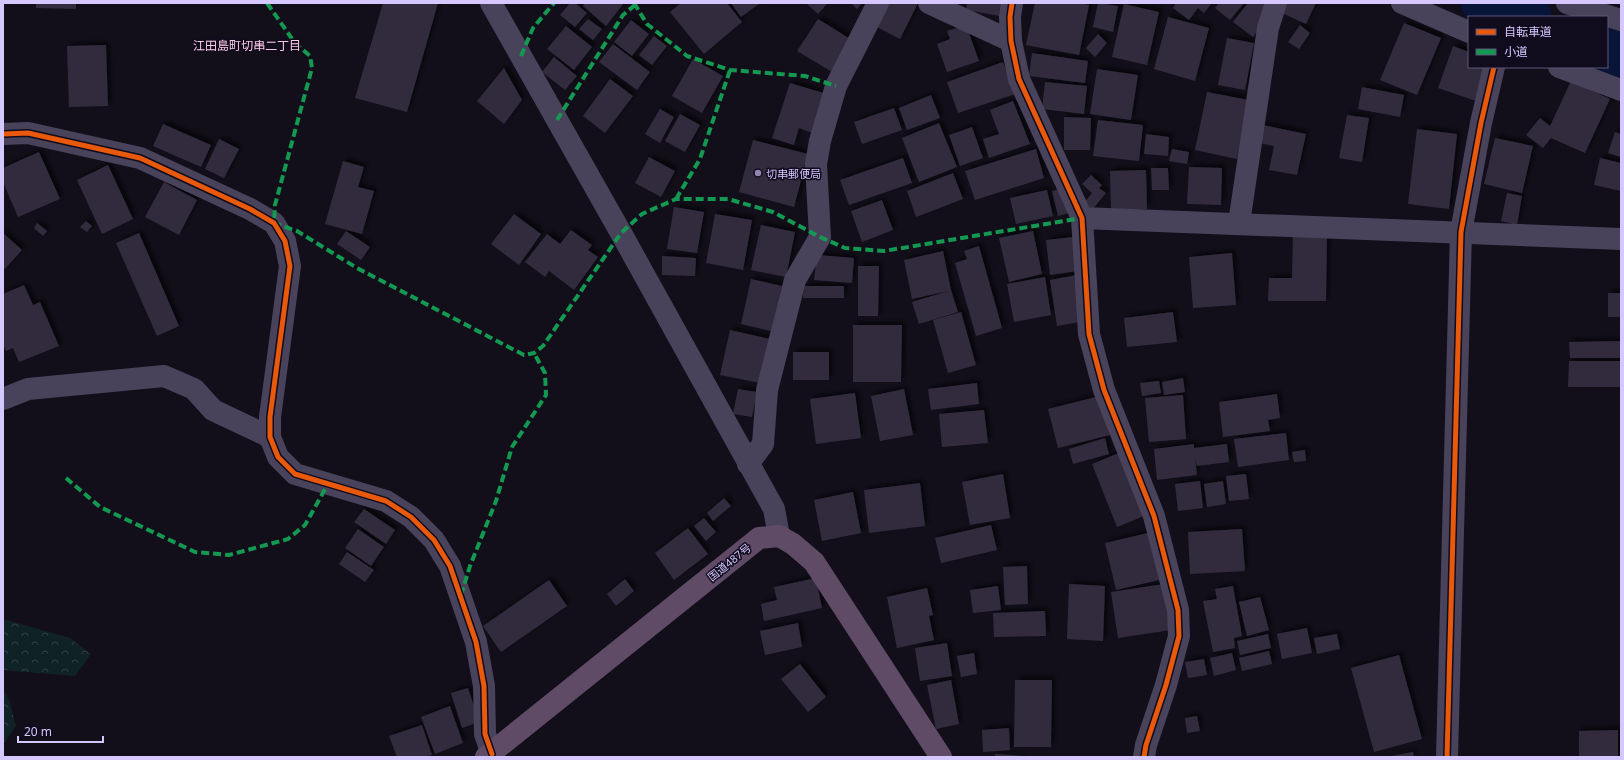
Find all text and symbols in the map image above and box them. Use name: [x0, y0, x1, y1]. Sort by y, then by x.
legend: [1468, 16, 1608, 68]
text: 自転車道: [1504, 23, 1552, 40]
district label: 江田島町切串二丁目: [193, 37, 301, 54]
text: 小道: [1504, 43, 1528, 60]
place label: 切串郵便局: [766, 166, 821, 181]
marker: 切串郵便局: [753, 168, 763, 178]
street label: 国道487号: [704, 540, 754, 584]
scale bar: [18, 718, 103, 744]
text: 20 m: [24, 723, 52, 740]

